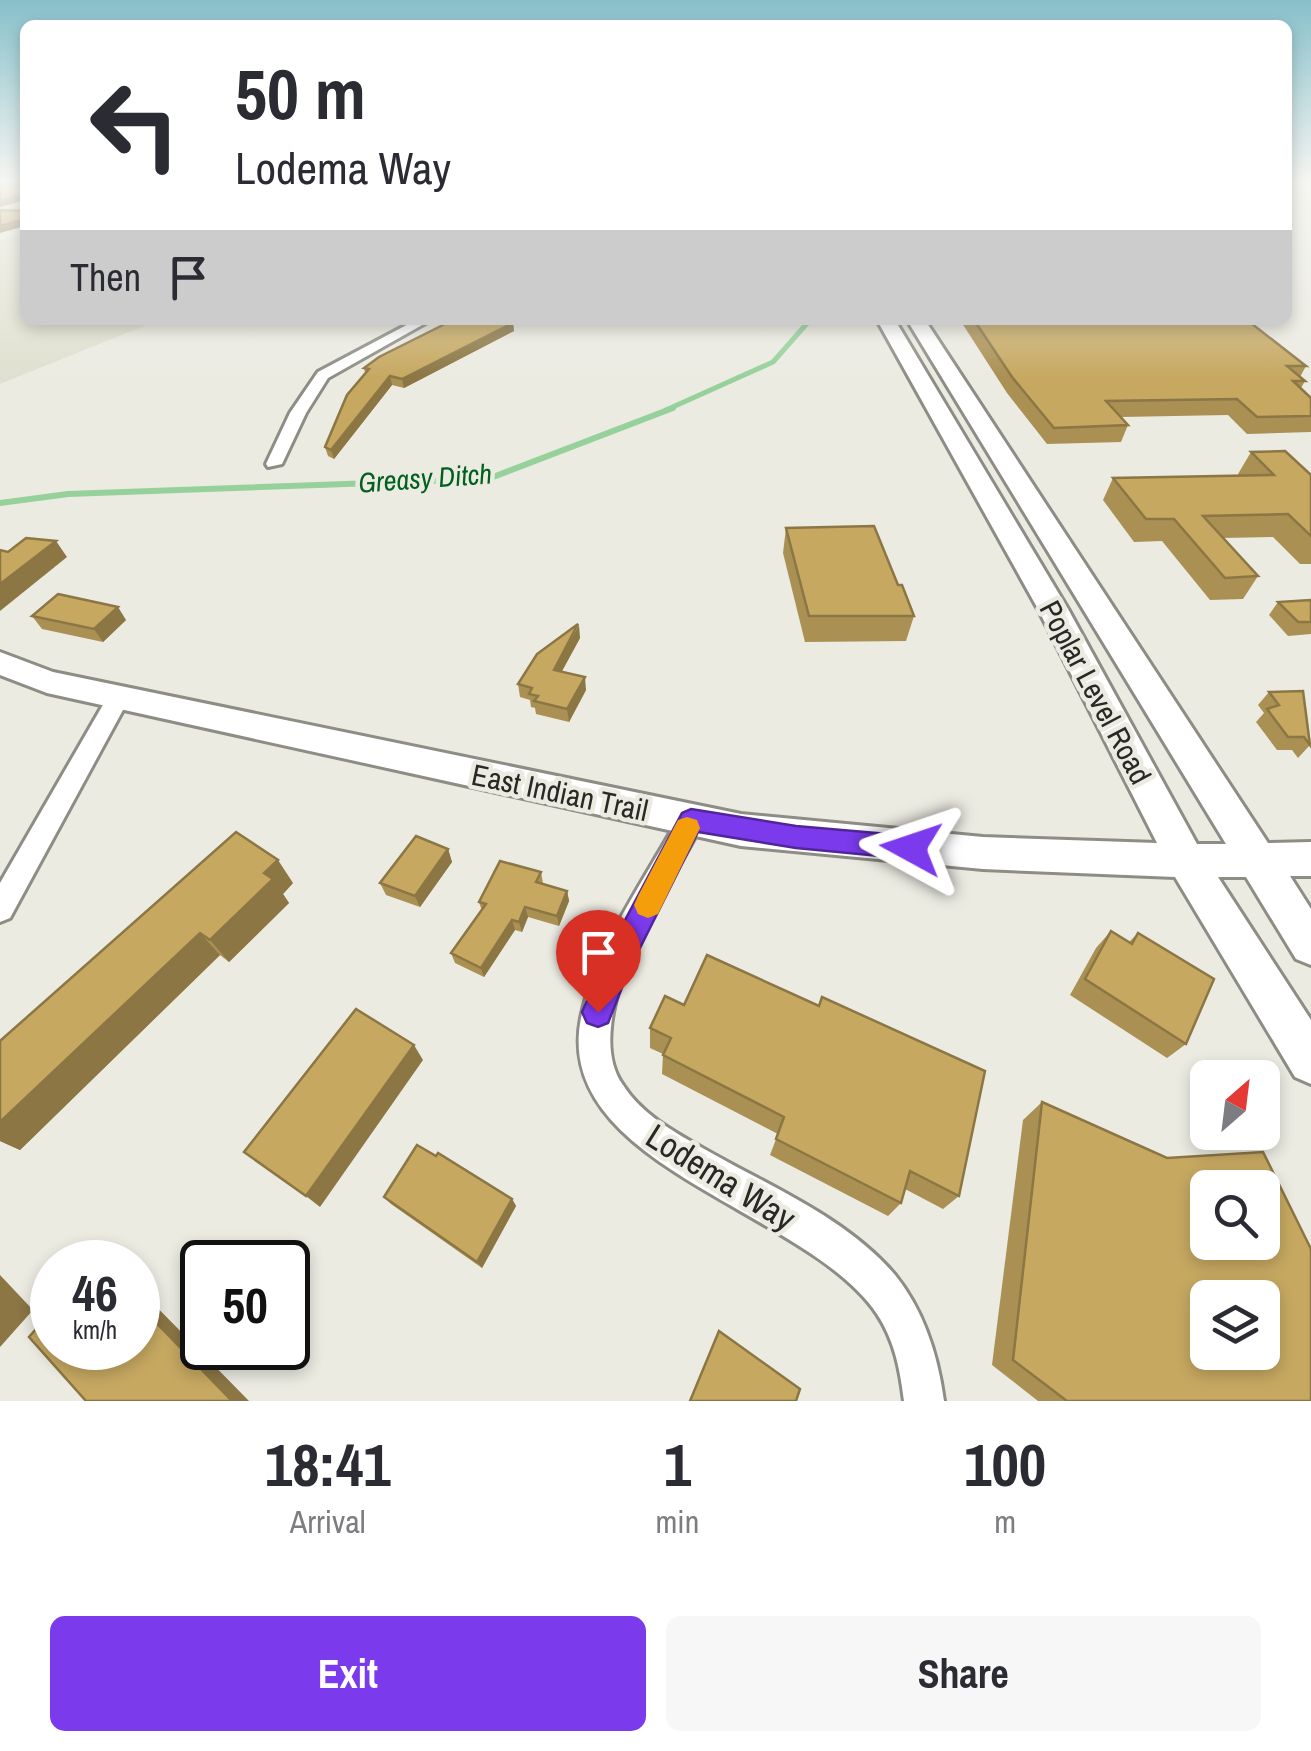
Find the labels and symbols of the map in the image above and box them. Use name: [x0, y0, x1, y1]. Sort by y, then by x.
water label: Greasy Ditch: [357, 454, 493, 502]
street label: Poplar Level Road: [1031, 593, 1161, 791]
street label: East Indian Trail: [468, 754, 652, 830]
position arrow: [859, 796, 963, 900]
pin: [556, 910, 641, 1013]
north arrow: [1190, 1060, 1280, 1150]
street label: Lodema Way: [637, 1113, 805, 1242]
speed limit sign: 50: [180, 1240, 310, 1370]

